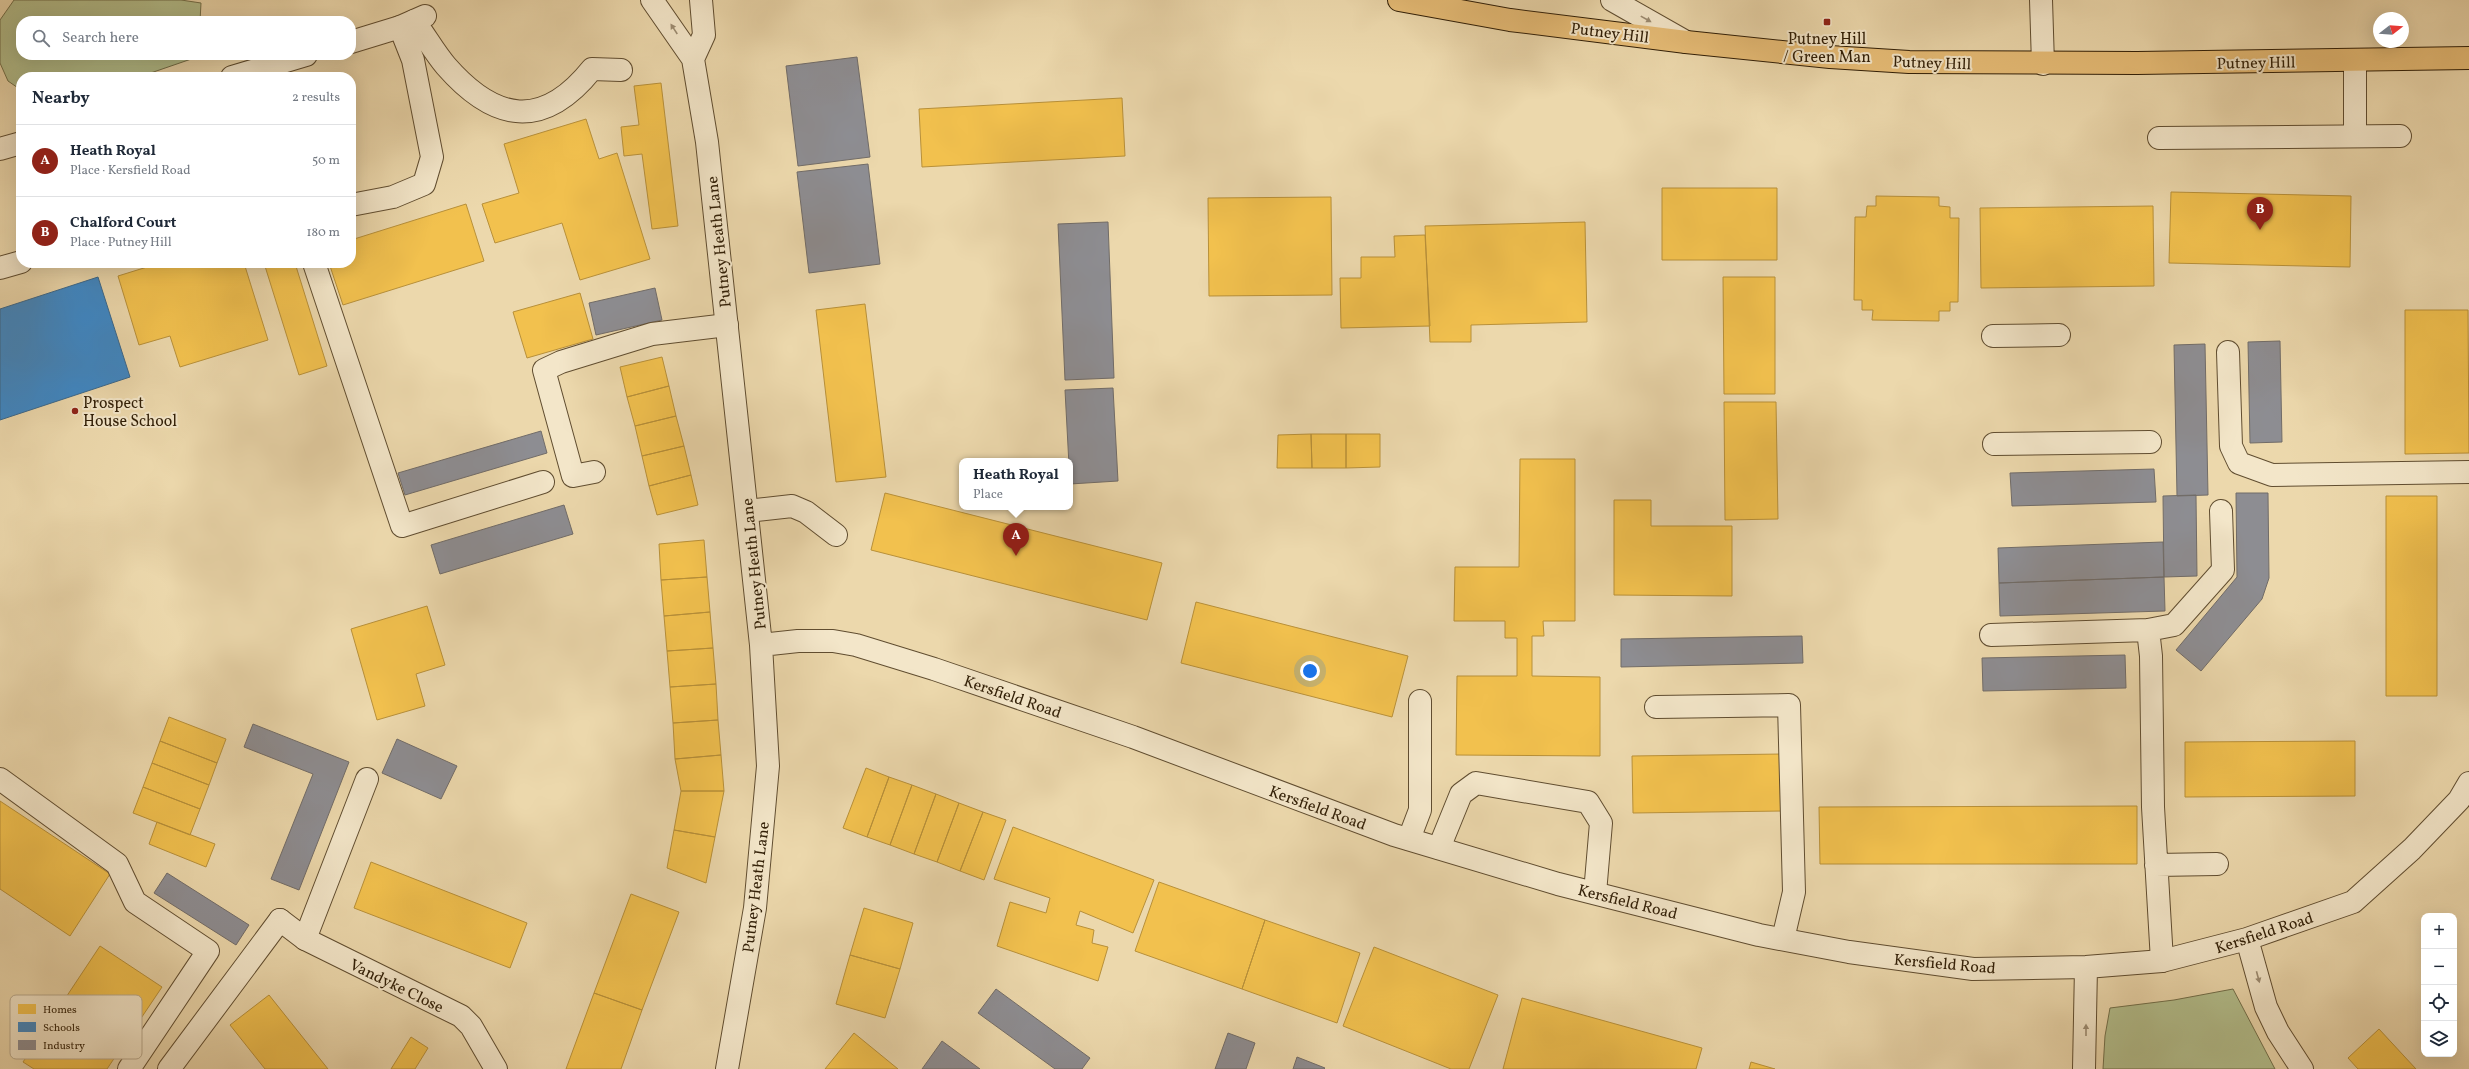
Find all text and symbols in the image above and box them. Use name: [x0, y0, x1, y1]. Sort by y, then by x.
north arrow: [2373, 12, 2409, 48]
search box: [16, 16, 356, 60]
one-way arrow: [1640, 16, 1652, 22]
marker: Putney Hill / Green Man: [1822, 17, 1832, 27]
street label: Putney Hill: [1569, 18, 1650, 50]
one-way arrow: [670, 24, 678, 34]
icon: search: [30, 27, 52, 49]
text: Search here: [62, 28, 139, 49]
place label: Putney Hill / Green Man: [1783, 29, 1871, 69]
street label: Putney Hill: [1892, 52, 1972, 76]
street label: Putney Hill: [2216, 52, 2296, 76]
text: Nearby: [32, 87, 90, 110]
text: 2 results: [292, 89, 340, 107]
text: Heath Royal: [70, 141, 156, 162]
text: A: [40, 152, 50, 170]
text: 50 m: [312, 152, 340, 170]
text: Place · Kersfield Road: [70, 162, 191, 180]
street label: Putney Heath Lane: [702, 175, 738, 309]
pin: B: [2247, 197, 2273, 230]
text: Chalford Court: [70, 213, 177, 234]
text: B: [41, 224, 49, 242]
text: 180 m: [306, 224, 340, 242]
text: Place · Putney Hill: [70, 234, 172, 252]
place label: Prospect House School: [83, 393, 177, 433]
marker: Prospect House School: [70, 406, 80, 416]
popup: [959, 458, 1073, 510]
text: Heath Royal: [973, 465, 1059, 486]
text: Place: [973, 486, 1003, 504]
street label: Putney Heath Lane: [737, 497, 773, 631]
pin: A: [1003, 523, 1029, 556]
your location: [1300, 661, 1320, 681]
street label: Kersfield Road: [960, 671, 1064, 725]
street label: Kersfield Road: [1266, 781, 1369, 837]
street label: Putney Heath Lane: [738, 820, 776, 954]
street label: Kersfield Road: [1575, 880, 1680, 926]
street label: Kersfield Road: [2213, 908, 2317, 960]
map controls: [2421, 913, 2457, 1057]
button: +: [2421, 913, 2457, 949]
button: −: [2421, 949, 2457, 985]
street label: Kersfield Road: [1893, 950, 1997, 980]
street label: Vandyke Close: [345, 955, 447, 1019]
one-way arrow: [2255, 971, 2261, 983]
button: locate: [2421, 985, 2457, 1021]
legend: [10, 995, 142, 1059]
text: Homes: [43, 1003, 77, 1018]
text: Schools: [43, 1021, 80, 1036]
button: layers: [2421, 1021, 2457, 1057]
one-way arrow: [2083, 1023, 2089, 1036]
text: Industry: [43, 1039, 85, 1054]

